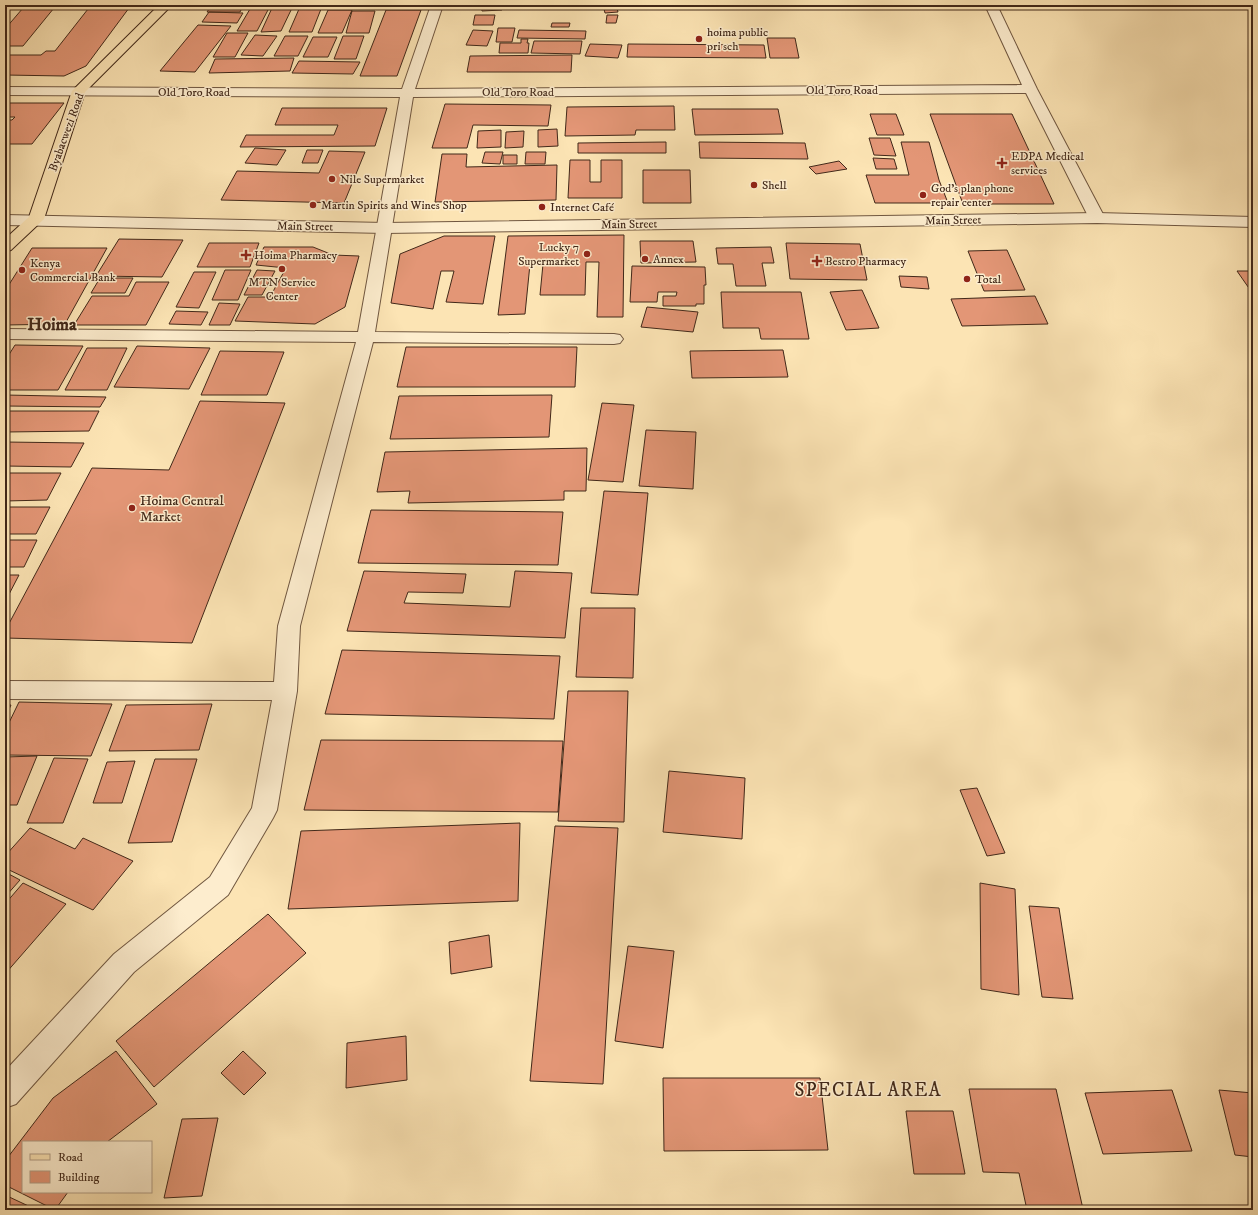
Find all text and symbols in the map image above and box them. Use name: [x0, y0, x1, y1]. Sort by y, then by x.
place label: hoima public pri sch: [706, 25, 768, 54]
marker: hoima public pri sch: [694, 34, 704, 44]
street label: Old Toro Road: [806, 83, 878, 98]
street label: Old Toro Road: [158, 85, 230, 100]
street label: Old Toro Road: [482, 85, 554, 100]
street label: Byabacwezi Road: [45, 91, 88, 174]
place label: EDPA Medical services: [1011, 149, 1084, 178]
marker: EDPA Medical services: [996, 157, 1008, 169]
place label: Nile Supermarket: [340, 172, 425, 187]
marker: Nile Supermarket: [327, 174, 337, 184]
place label: Shell: [762, 178, 787, 193]
marker: Shell: [749, 180, 759, 190]
place label: God’s plan phone repair center: [931, 181, 1013, 210]
marker: God’s plan phone repair center: [918, 190, 928, 200]
place label: Martin Spirits and Wines Shop: [321, 198, 467, 213]
marker: Martin Spirits and Wines Shop: [308, 200, 318, 210]
place label: Internet Café: [550, 200, 614, 215]
marker: Internet Café: [537, 202, 547, 212]
street label: Main Street: [925, 213, 981, 228]
street label: Main Street: [601, 217, 657, 232]
street label: Main Street: [277, 219, 333, 234]
place label: Lucky 7 Supermarket: [518, 240, 579, 269]
place label: Hoima Pharmacy: [254, 248, 338, 263]
marker: Lucky 7 Supermarket: [582, 249, 592, 259]
marker: Hoima Pharmacy: [241, 250, 251, 260]
place label: Annex: [653, 252, 684, 267]
marker: Annex: [640, 254, 650, 264]
place label: Bestro Pharmacy: [825, 254, 906, 269]
place label: Kenya Commercial Bank: [30, 256, 116, 285]
marker: Bestro Pharmacy: [812, 256, 822, 266]
marker: MTN Service Center: [277, 264, 287, 274]
marker: Kenya Commercial Bank: [17, 265, 27, 275]
place label: Total: [975, 272, 1002, 287]
marker: Total: [962, 274, 972, 284]
place label: MTN Service Center: [249, 275, 315, 304]
district label: Hoima: [27, 314, 77, 336]
place label: Hoima Central Market: [140, 492, 224, 526]
marker: Hoima Central Market: [127, 503, 137, 513]
district label: SPECIAL AREA: [794, 1079, 942, 1102]
legend: [22, 1141, 152, 1193]
text: Road: [58, 1150, 83, 1165]
text: Building: [58, 1170, 99, 1185]

